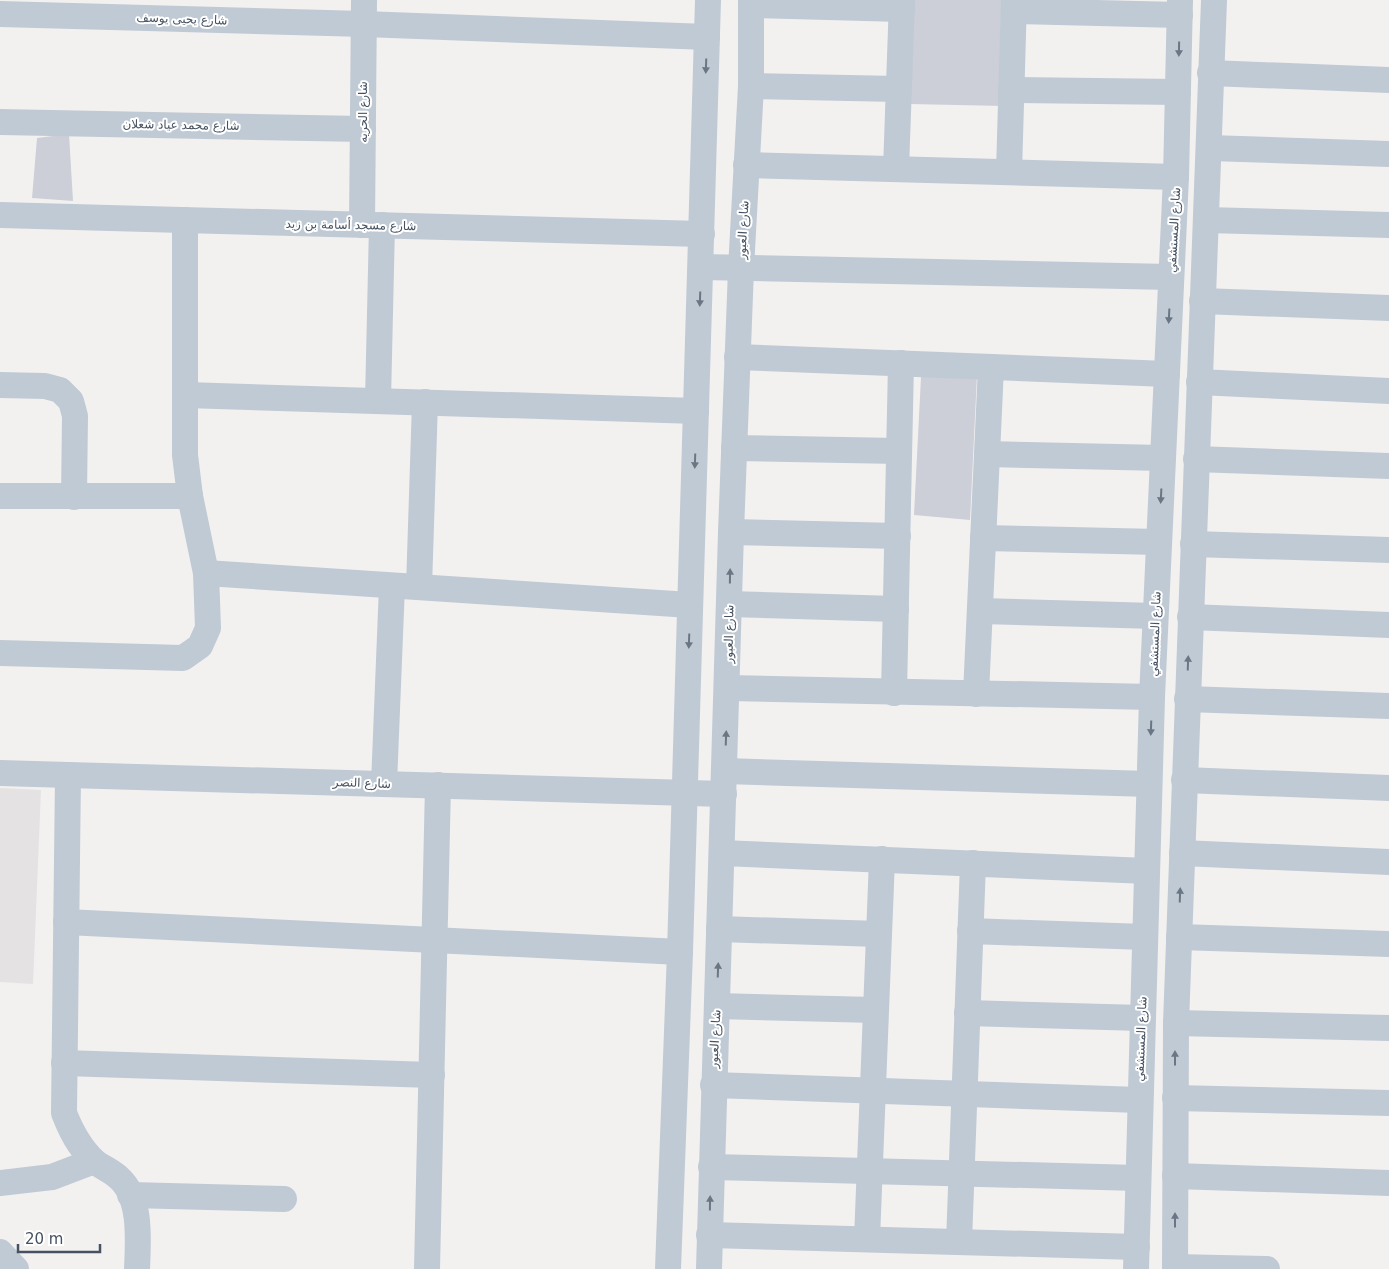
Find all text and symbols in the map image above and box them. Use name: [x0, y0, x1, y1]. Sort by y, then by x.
street label: شارع يحيى يوسف: [136, 10, 228, 29]
one-way arrow: [1175, 41, 1183, 57]
one-way arrow: [702, 58, 710, 74]
street label: شارع الحريه: [356, 81, 371, 143]
street label: شارع محمد عياد شعلان: [122, 117, 240, 134]
street label: شارع المستشفي: [1165, 187, 1184, 273]
street label: شارع العبور: [734, 200, 753, 261]
street label: شارع مسجد أسامة بن زيد: [285, 216, 417, 234]
one-way arrow: [695, 291, 703, 307]
one-way arrow: [1165, 308, 1173, 324]
one-way arrow: [690, 453, 698, 469]
one-way arrow: [1157, 488, 1165, 504]
one-way arrow: [726, 567, 734, 583]
street label: شارع المستشفي: [1147, 591, 1164, 677]
street label: شارع العبور: [721, 604, 738, 665]
one-way arrow: [685, 633, 693, 649]
one-way arrow: [1184, 655, 1192, 671]
one-way arrow: [1147, 720, 1155, 736]
one-way arrow: [722, 730, 730, 746]
street label: شارع النصر: [332, 775, 391, 792]
one-way arrow: [1177, 887, 1185, 903]
one-way arrow: [714, 962, 722, 978]
street label: شارع المستشفي: [1133, 996, 1150, 1082]
street label: شارع العبور: [706, 1009, 725, 1070]
one-way arrow: [1171, 1050, 1179, 1066]
one-way arrow: [706, 1195, 714, 1211]
one-way arrow: [1171, 1212, 1179, 1228]
scale bar: [18, 1222, 100, 1254]
text: 20 m: [25, 1230, 63, 1248]

